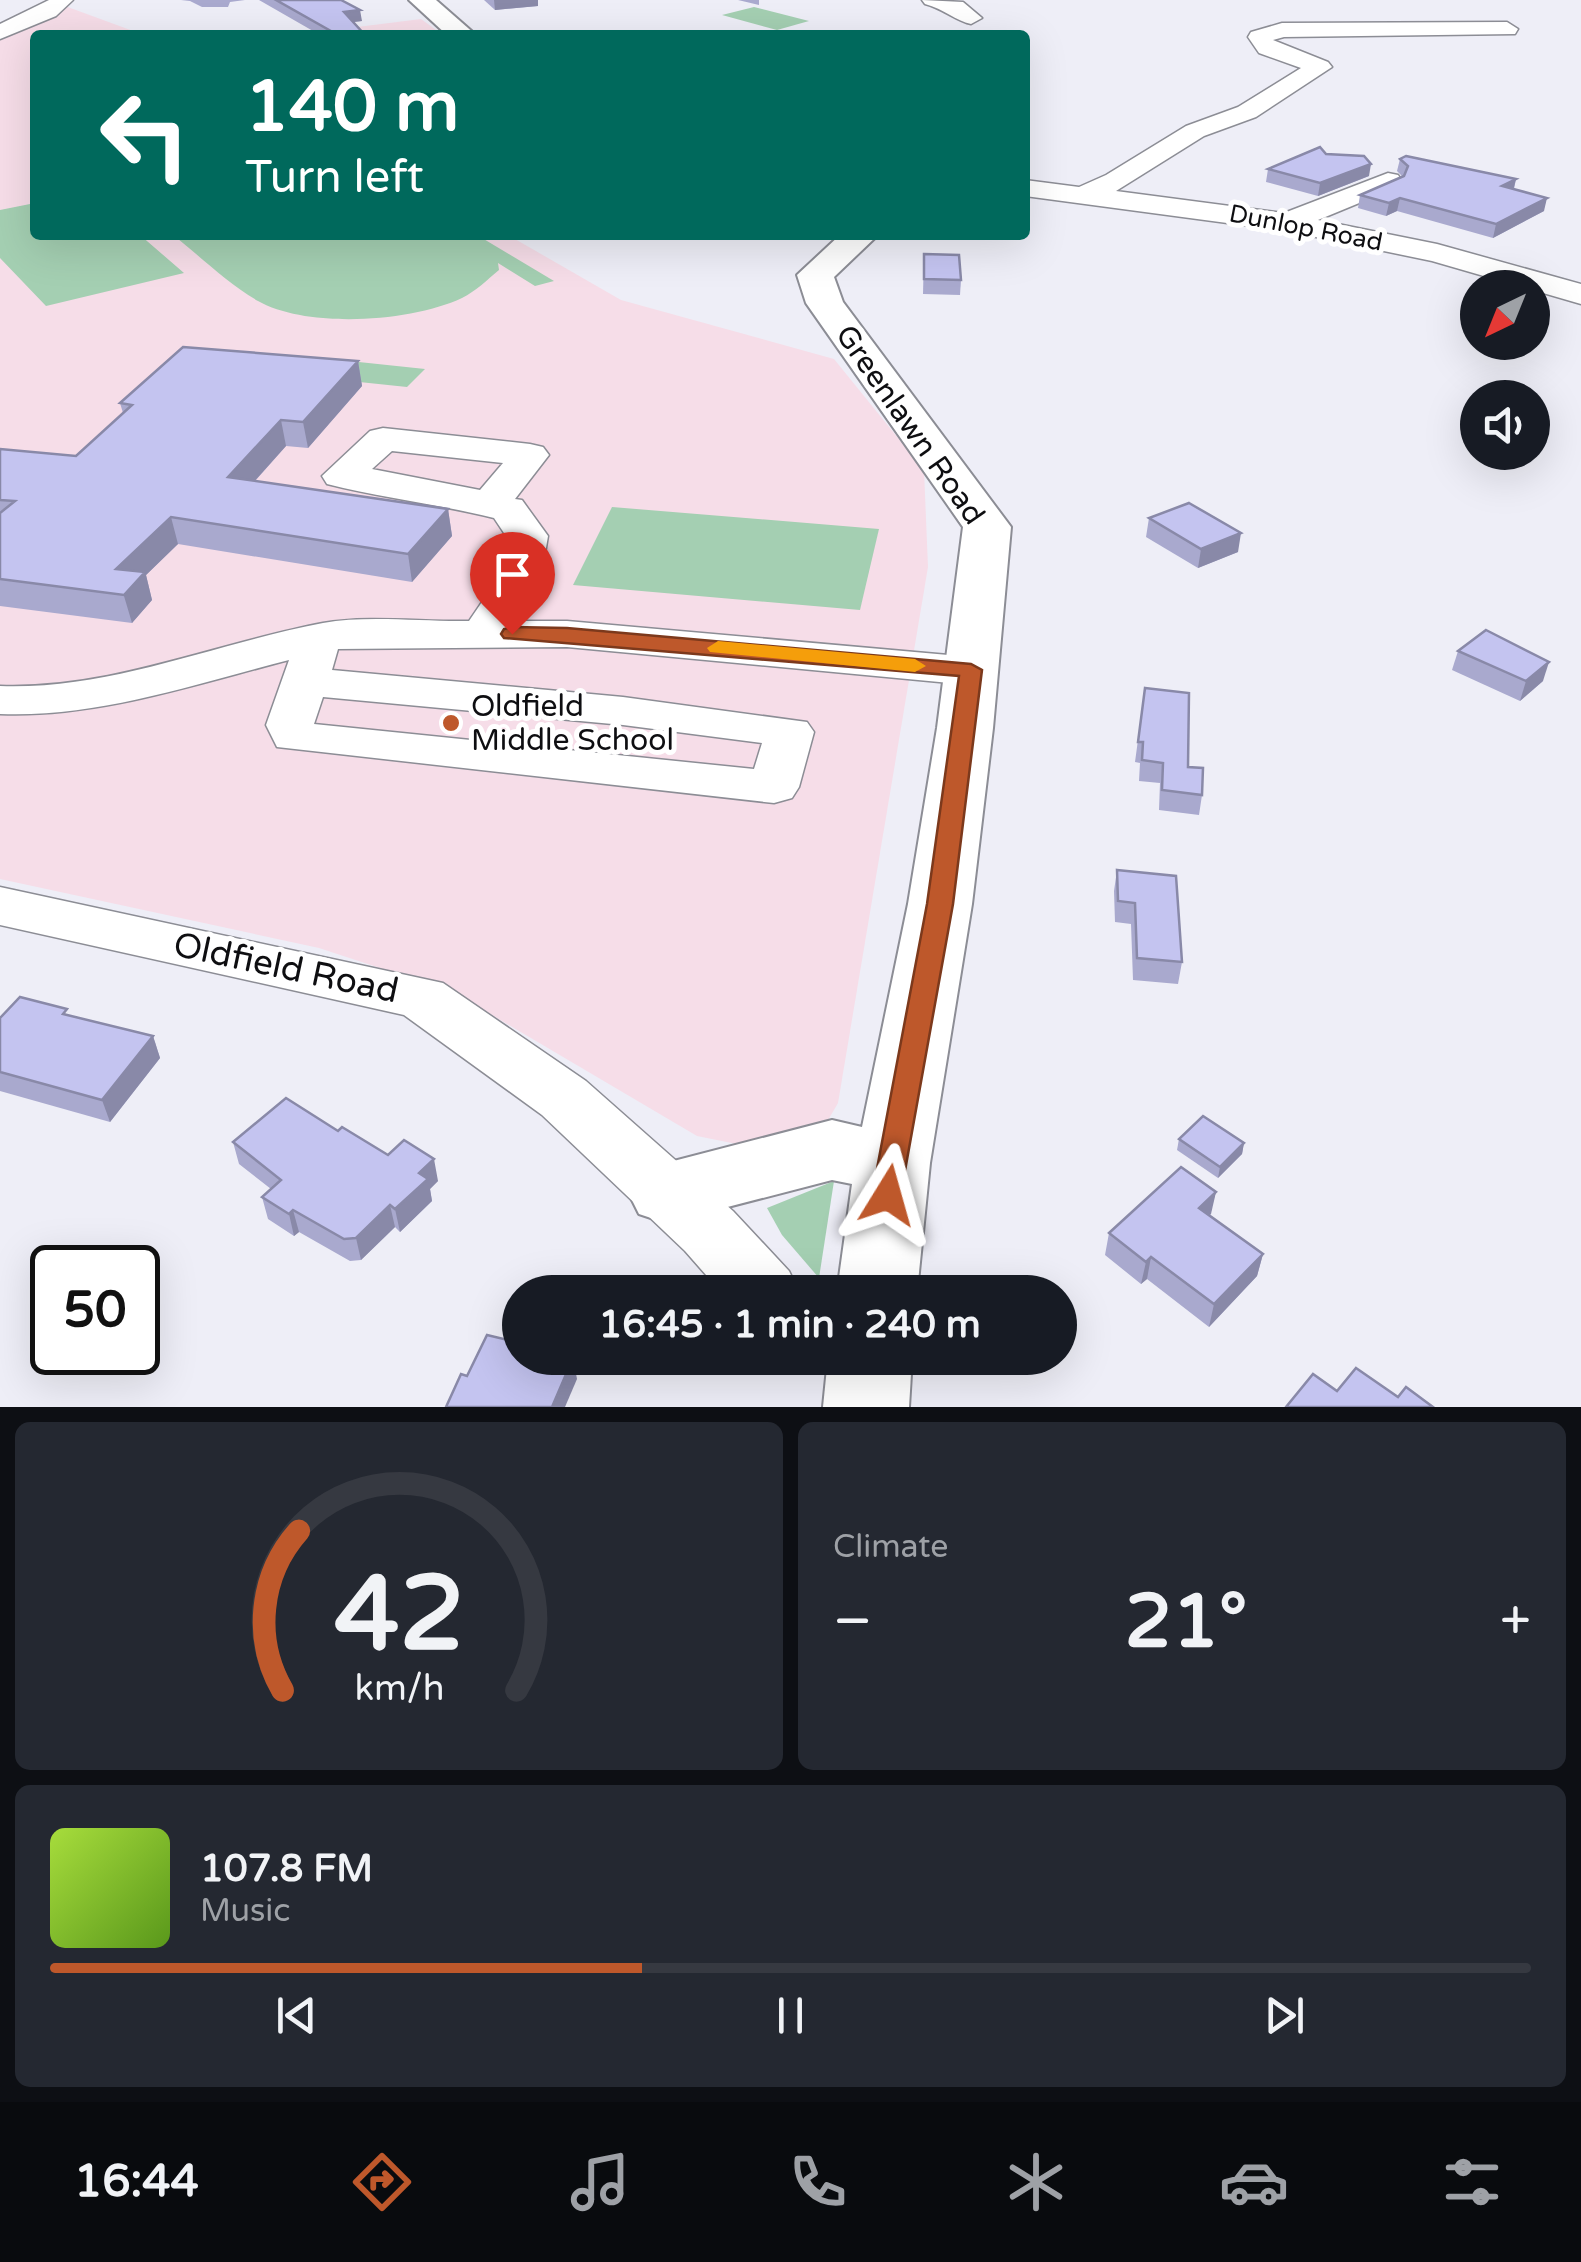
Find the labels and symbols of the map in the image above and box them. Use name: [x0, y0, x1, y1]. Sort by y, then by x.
street label: Dunlop Road: [1227, 198, 1385, 258]
north arrow: [1460, 270, 1550, 360]
street label: Greenlawn Road: [827, 318, 993, 532]
pin: [470, 532, 555, 635]
place label: Oldfield Middle School: [471, 688, 674, 759]
marker: Oldfield Middle School: [440, 712, 462, 734]
street label: Oldfield Road: [170, 924, 402, 1012]
position arrow: [836, 1143, 940, 1247]
speed limit sign: 50: [30, 1245, 160, 1375]

